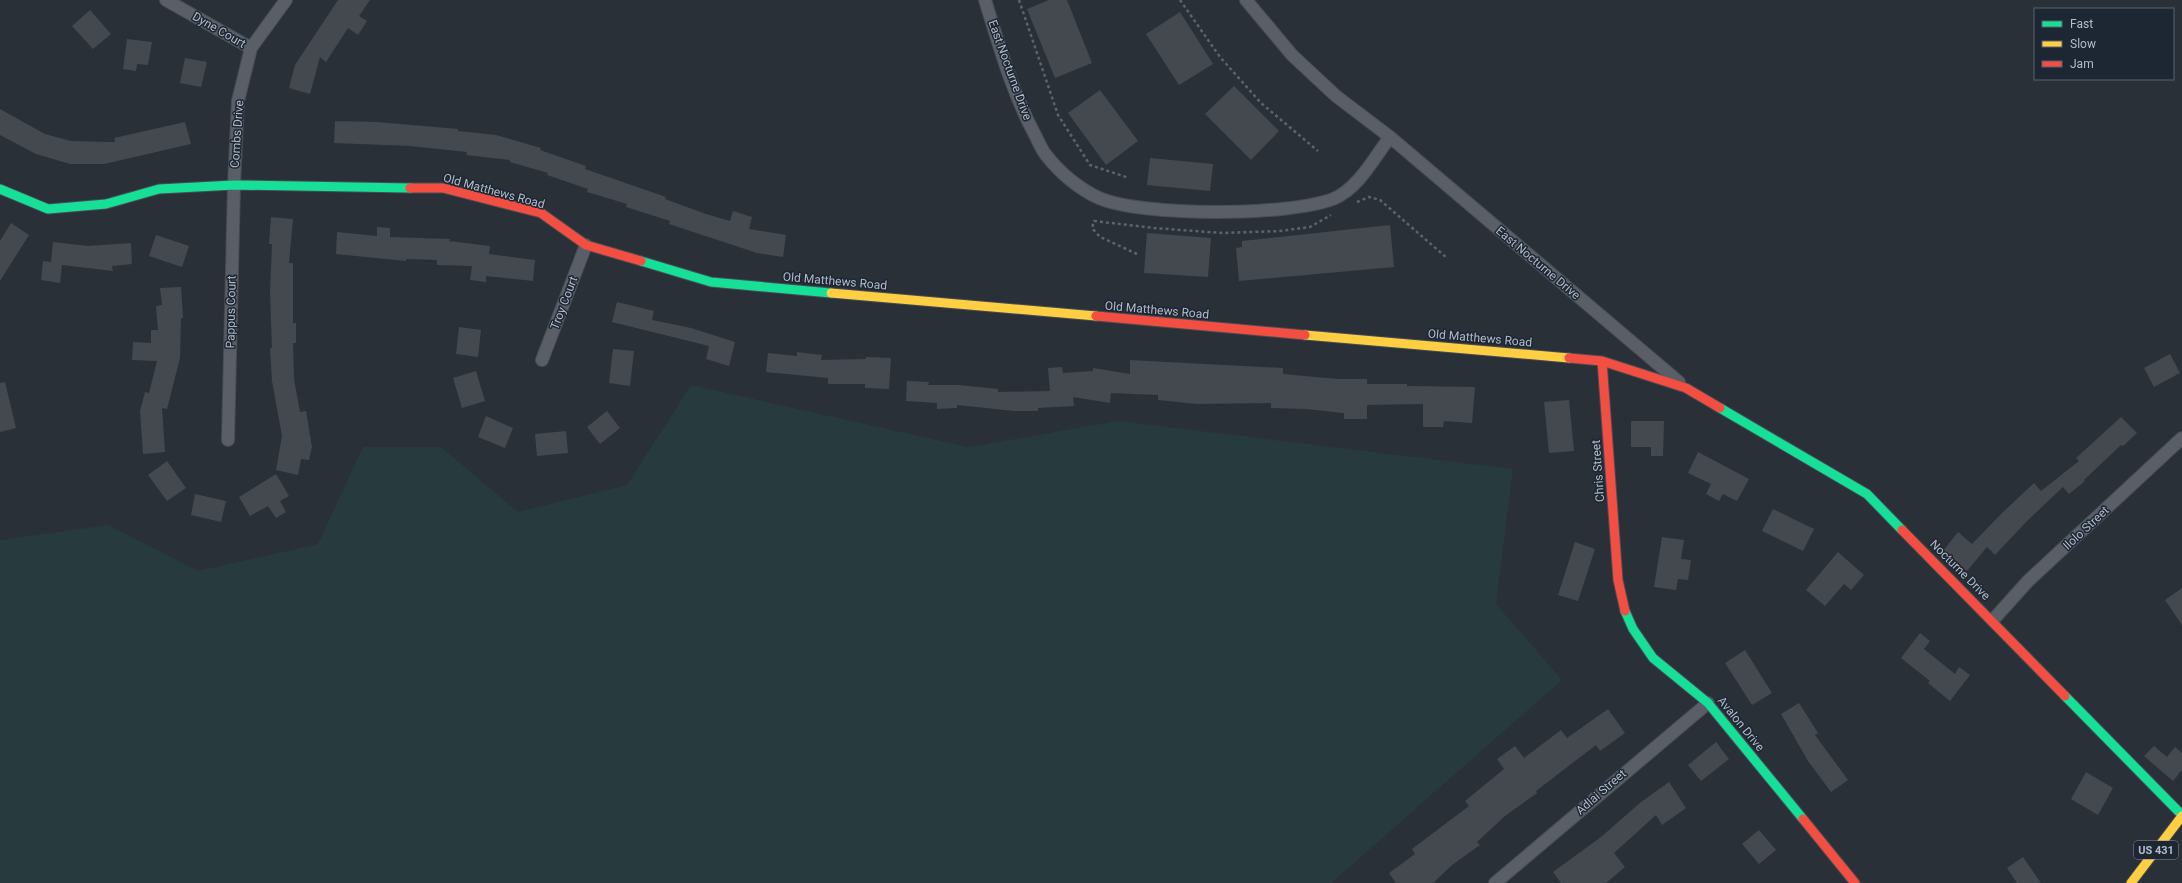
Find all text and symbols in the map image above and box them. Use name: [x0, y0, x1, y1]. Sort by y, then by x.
legend: [2034, 8, 2174, 80]
street label: Dyne Court: [190, 9, 248, 51]
text: Fast: [2070, 17, 2093, 31]
street label: East Nocturne Drive: [985, 18, 1035, 122]
text: Slow: [2070, 37, 2096, 51]
text: Jam: [2070, 57, 2094, 71]
street label: Combs Drive: [228, 100, 246, 168]
street label: Old Matthews Road: [442, 171, 546, 211]
street label: East Nocturne Drive: [1493, 224, 1583, 302]
street label: Old Matthews Road: [782, 269, 888, 293]
street label: Troy Court: [547, 274, 581, 331]
street label: Pappus Court: [223, 275, 239, 349]
street label: Old Matthews Road: [1104, 298, 1210, 322]
street label: Old Matthews Road: [1427, 326, 1533, 350]
street label: Chris Street: [1589, 439, 1607, 503]
street label: Ilolo Street: [2060, 503, 2112, 553]
street label: Nocturne Drive: [1927, 537, 1993, 603]
street label: Avalon Drive: [1715, 694, 1767, 754]
street label: Adlai Street: [1573, 766, 1629, 817]
road number: US 431: [2134, 841, 2178, 859]

